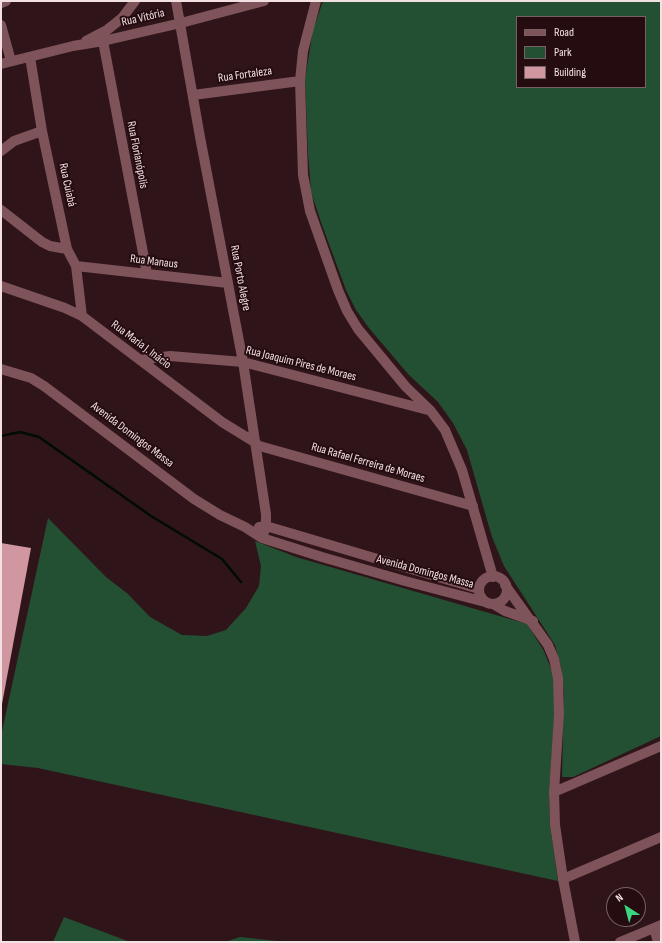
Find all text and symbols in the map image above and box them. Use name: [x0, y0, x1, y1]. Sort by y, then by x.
street label: Rua Vitória: [120, 6, 166, 30]
legend: [516, 16, 646, 88]
text: Road: [554, 25, 574, 40]
text: Park: [554, 45, 572, 60]
street label: Rua Fortaleza: [217, 64, 273, 86]
text: Building: [554, 65, 586, 80]
street label: Rua Florianópolis: [123, 120, 151, 190]
street label: Rua Cuiabá: [55, 162, 79, 208]
street label: Rua Porto Alegre: [227, 244, 253, 312]
street label: Rua Manaus: [129, 252, 179, 272]
street label: Rua Maria J. Inácio: [108, 318, 174, 372]
street label: Rua Joaquim Pires de Moraes: [244, 343, 358, 385]
street label: Avenida Domingos Massa: [88, 399, 176, 471]
street label: Rua Rafael Ferreira de Moraes: [309, 440, 427, 486]
street label: Avenida Domingos Massa: [375, 552, 475, 592]
north arrow: [606, 887, 646, 927]
text: N: [613, 891, 625, 905]

